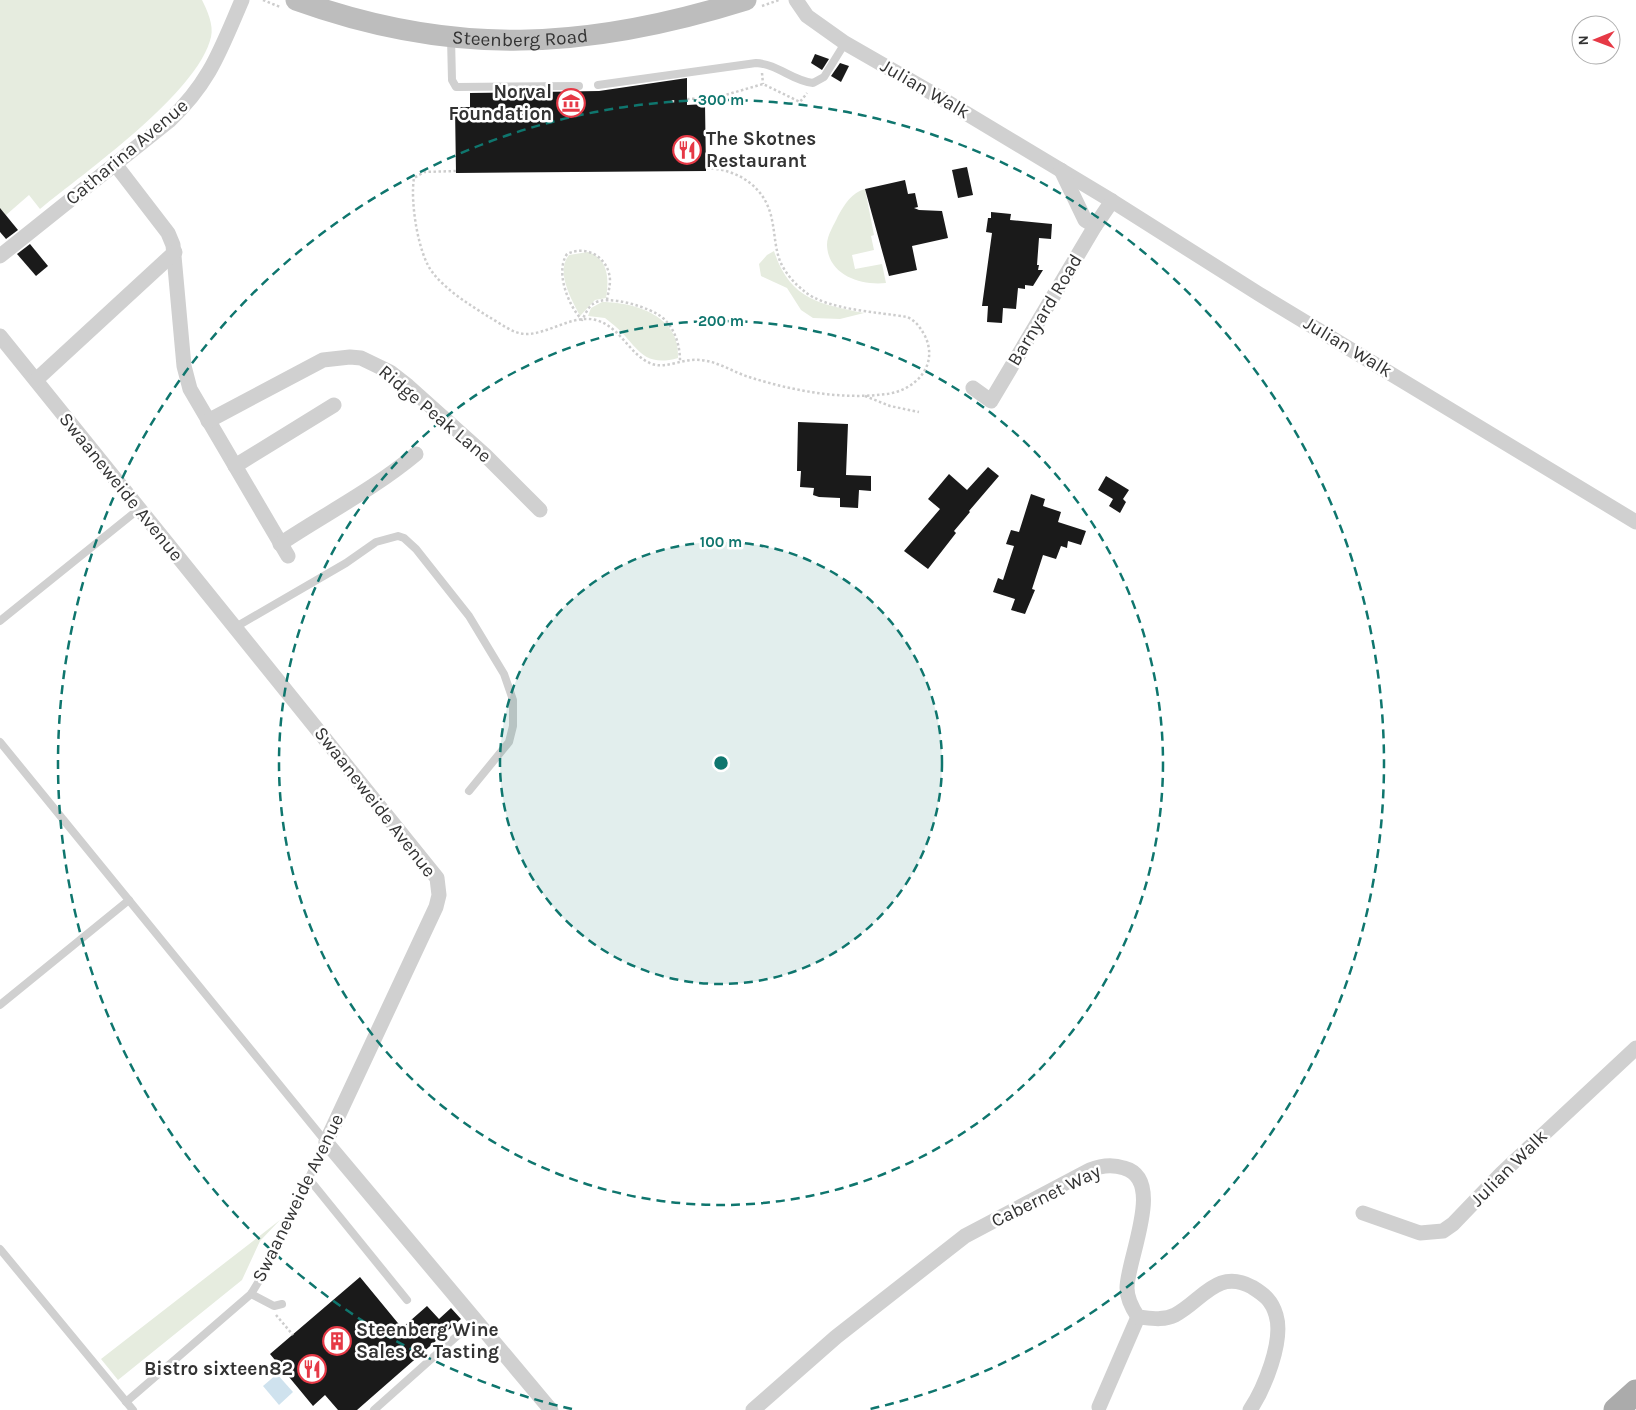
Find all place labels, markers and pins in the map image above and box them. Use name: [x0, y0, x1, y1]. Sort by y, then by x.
place label: Norval Foundation: [449, 81, 552, 125]
museum icon: Norval Foundation: [556, 88, 586, 118]
place label: The Skotnes Restaurant: [706, 128, 816, 172]
restaurant icon: The Skotnes Restaurant: [672, 135, 702, 165]
centre of rings: [712, 754, 730, 772]
place label: Steenberg Wine Sales & Tasting: [356, 1319, 499, 1363]
building icon: Steenberg Wine Sales & Tasting: [322, 1326, 352, 1356]
restaurant icon: Bistro sixteen82: [297, 1354, 327, 1384]
place label: Bistro sixteen82: [144, 1358, 293, 1380]

